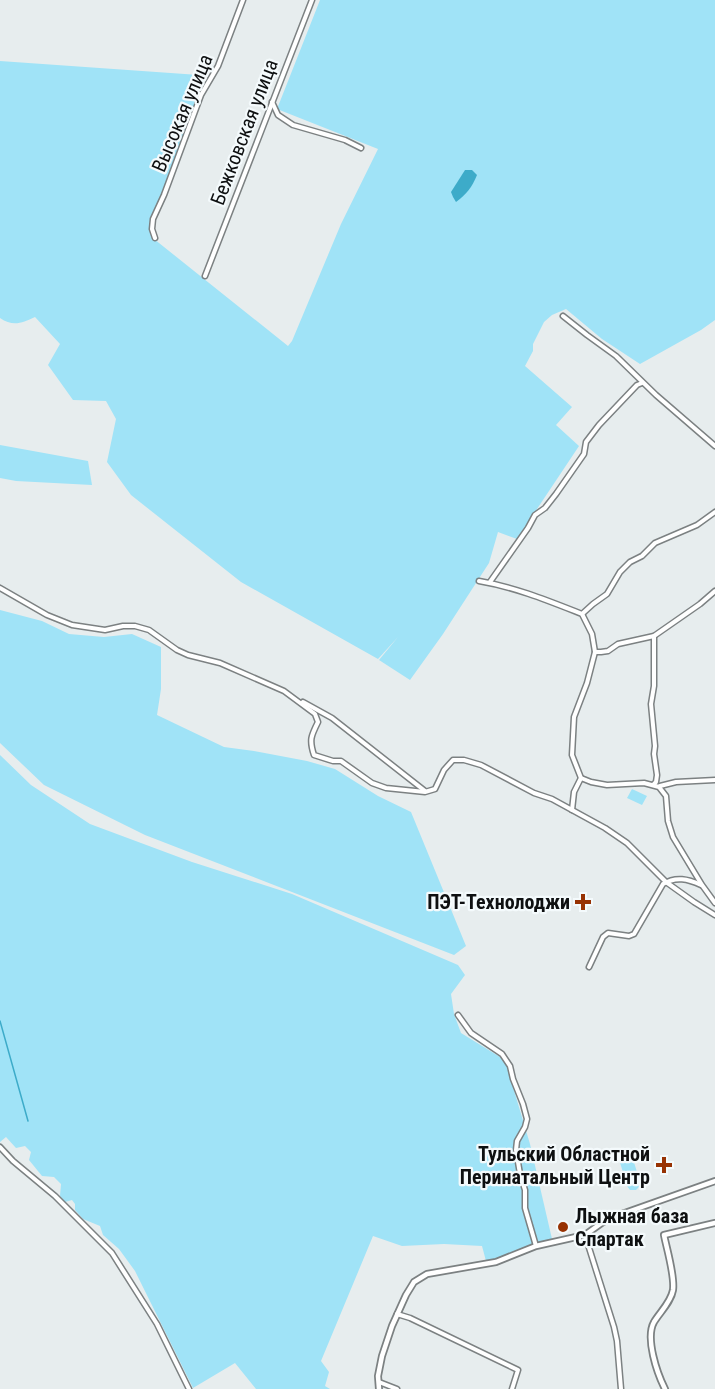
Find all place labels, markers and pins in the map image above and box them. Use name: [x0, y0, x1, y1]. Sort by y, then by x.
place label: ПЭТ-Технолоджи: [427, 890, 570, 914]
marker: ПЭТ-Технолоджи: [574, 893, 592, 911]
place label: Тульский Областной Перинатальный Центр: [460, 1142, 650, 1189]
marker: Тульский Областной Перинатальный Центр: [655, 1156, 673, 1174]
place label: Лыжная база Спартак: [575, 1204, 689, 1251]
marker: Лыжная база Спартак: [556, 1220, 570, 1234]

